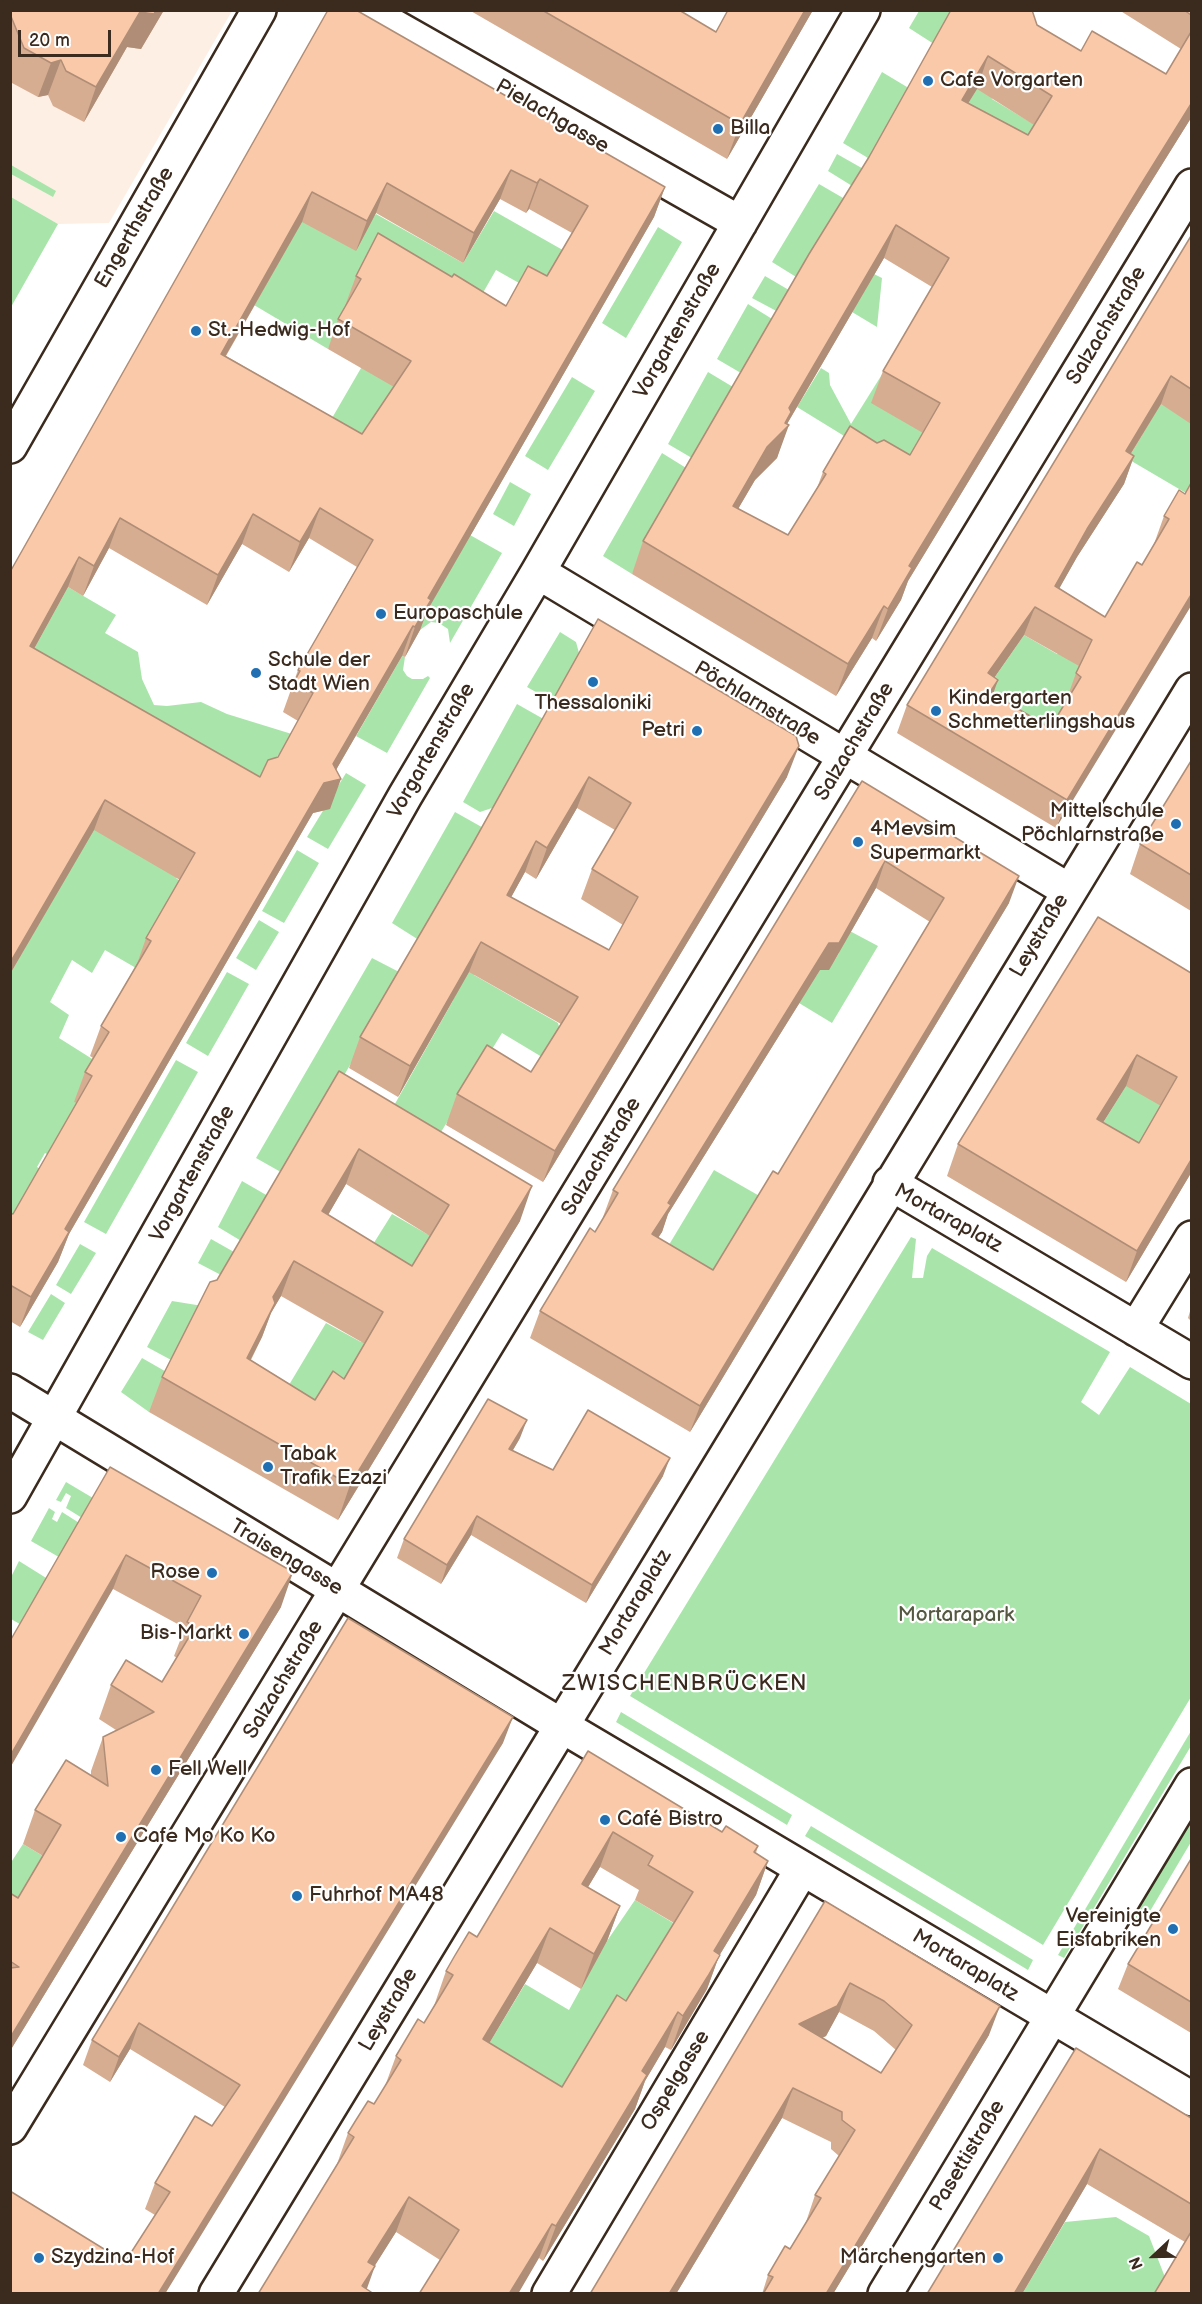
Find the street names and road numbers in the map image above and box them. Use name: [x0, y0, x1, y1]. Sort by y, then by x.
street label: Pielachgasse: [491, 74, 613, 160]
street label: Engerthstraße: [90, 163, 180, 293]
street label: Vorgartenstraße: [629, 259, 727, 403]
street label: Salzachstraße: [1062, 262, 1152, 390]
street label: Pöchlarnstraße: [689, 656, 825, 752]
street label: Salzachstraße: [810, 678, 900, 806]
street label: Vorgartenstraße: [383, 679, 481, 823]
street label: Leystraße: [1005, 890, 1075, 982]
street label: Salzachstraße: [557, 1093, 647, 1221]
street label: Vorgartenstraße: [145, 1101, 241, 1247]
street label: Mortaraplatz: [890, 1179, 1006, 1259]
street label: Traisengasse: [225, 1514, 347, 1602]
street label: Mortaraplatz: [594, 1545, 678, 1661]
street label: Salzachstraße: [239, 1616, 329, 1744]
street label: Mortaraplatz: [907, 1924, 1023, 2008]
street label: Leystraße: [354, 1964, 424, 2056]
street label: Ospelgasse: [636, 2026, 716, 2136]
street label: Pasettistraße: [925, 2096, 1011, 2216]

